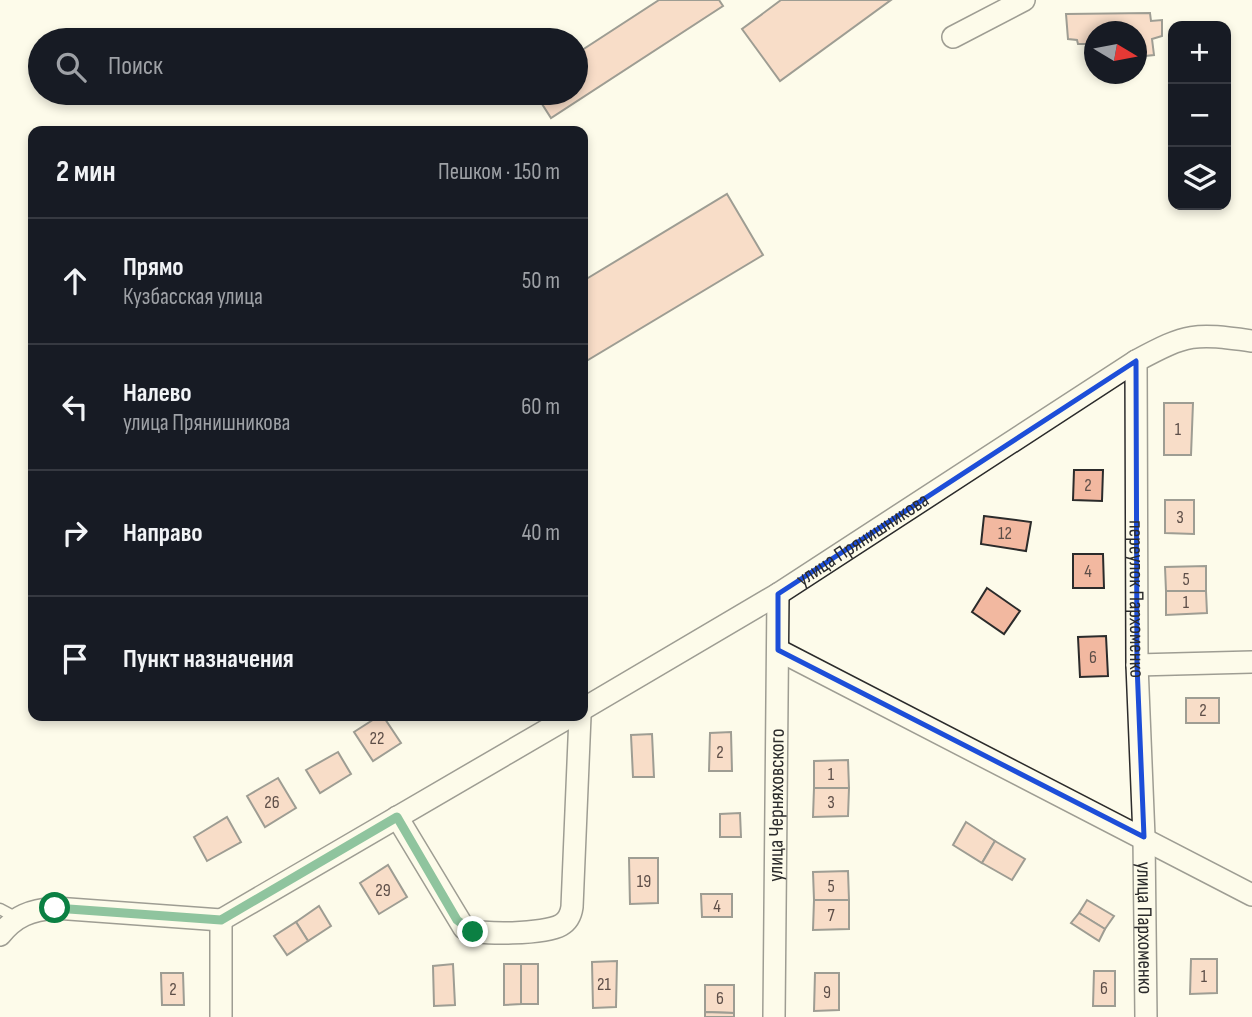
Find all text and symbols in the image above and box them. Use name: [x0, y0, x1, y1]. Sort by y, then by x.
north arrow: [1084, 21, 1147, 84]
map controls: [1168, 21, 1231, 210]
button: +: [1168, 21, 1231, 84]
search box: [28, 28, 588, 105]
icon: search: [52, 48, 90, 86]
text: Поиск: [108, 51, 163, 82]
button: −: [1168, 84, 1231, 147]
button: layers: [1168, 147, 1231, 210]
text: 2 мин: [56, 154, 116, 190]
text: Пешком · 150 m: [438, 158, 560, 186]
text: Прямо: [123, 252, 184, 283]
icon: ahead: [56, 262, 94, 300]
text: 50 m: [522, 267, 560, 295]
text: Кузбасская улица: [123, 283, 263, 311]
text: Налево: [123, 378, 192, 409]
icon: left: [56, 388, 94, 426]
text: 60 m: [521, 393, 560, 421]
text: улица Прянишникова: [123, 409, 290, 437]
house number: 1: [1175, 419, 1182, 440]
house number: 2: [1084, 475, 1092, 496]
street label: улица Прянишникова: [792, 487, 934, 592]
house number: 3: [1176, 507, 1184, 528]
icon: right: [56, 514, 94, 552]
text: Направо: [123, 518, 202, 549]
text: 40 m: [522, 519, 560, 547]
street label: переулок Пархоменко: [1124, 520, 1150, 678]
house number: 12: [998, 523, 1012, 544]
house number: 4: [1084, 561, 1092, 582]
house number: 5: [1182, 569, 1190, 590]
house number: 1: [1183, 592, 1190, 613]
icon: arrive: [56, 640, 94, 678]
text: Пункт назначения: [123, 644, 294, 675]
house number: 6: [1089, 647, 1097, 668]
house number: 2: [1199, 700, 1207, 721]
house number: 22: [370, 728, 384, 749]
street label: улица Черняховского: [763, 728, 790, 882]
house number: 2: [716, 742, 724, 763]
house number: 1: [828, 764, 835, 785]
house number: 26: [264, 792, 280, 813]
house number: 3: [827, 792, 835, 813]
street label: улица Пархоменко: [1131, 861, 1158, 994]
house number: 19: [637, 871, 651, 892]
house number: 5: [827, 876, 835, 897]
house number: 29: [375, 880, 391, 901]
route start: [39, 892, 70, 923]
house number: 4: [713, 896, 721, 917]
house number: 7: [827, 905, 835, 926]
route end: [457, 916, 488, 947]
house number: 1: [1201, 966, 1208, 987]
house number: 21: [597, 974, 612, 995]
house number: 6: [1100, 978, 1108, 999]
house number: 2: [169, 979, 177, 1000]
house number: 9: [823, 982, 831, 1003]
house number: 6: [716, 988, 724, 1009]

